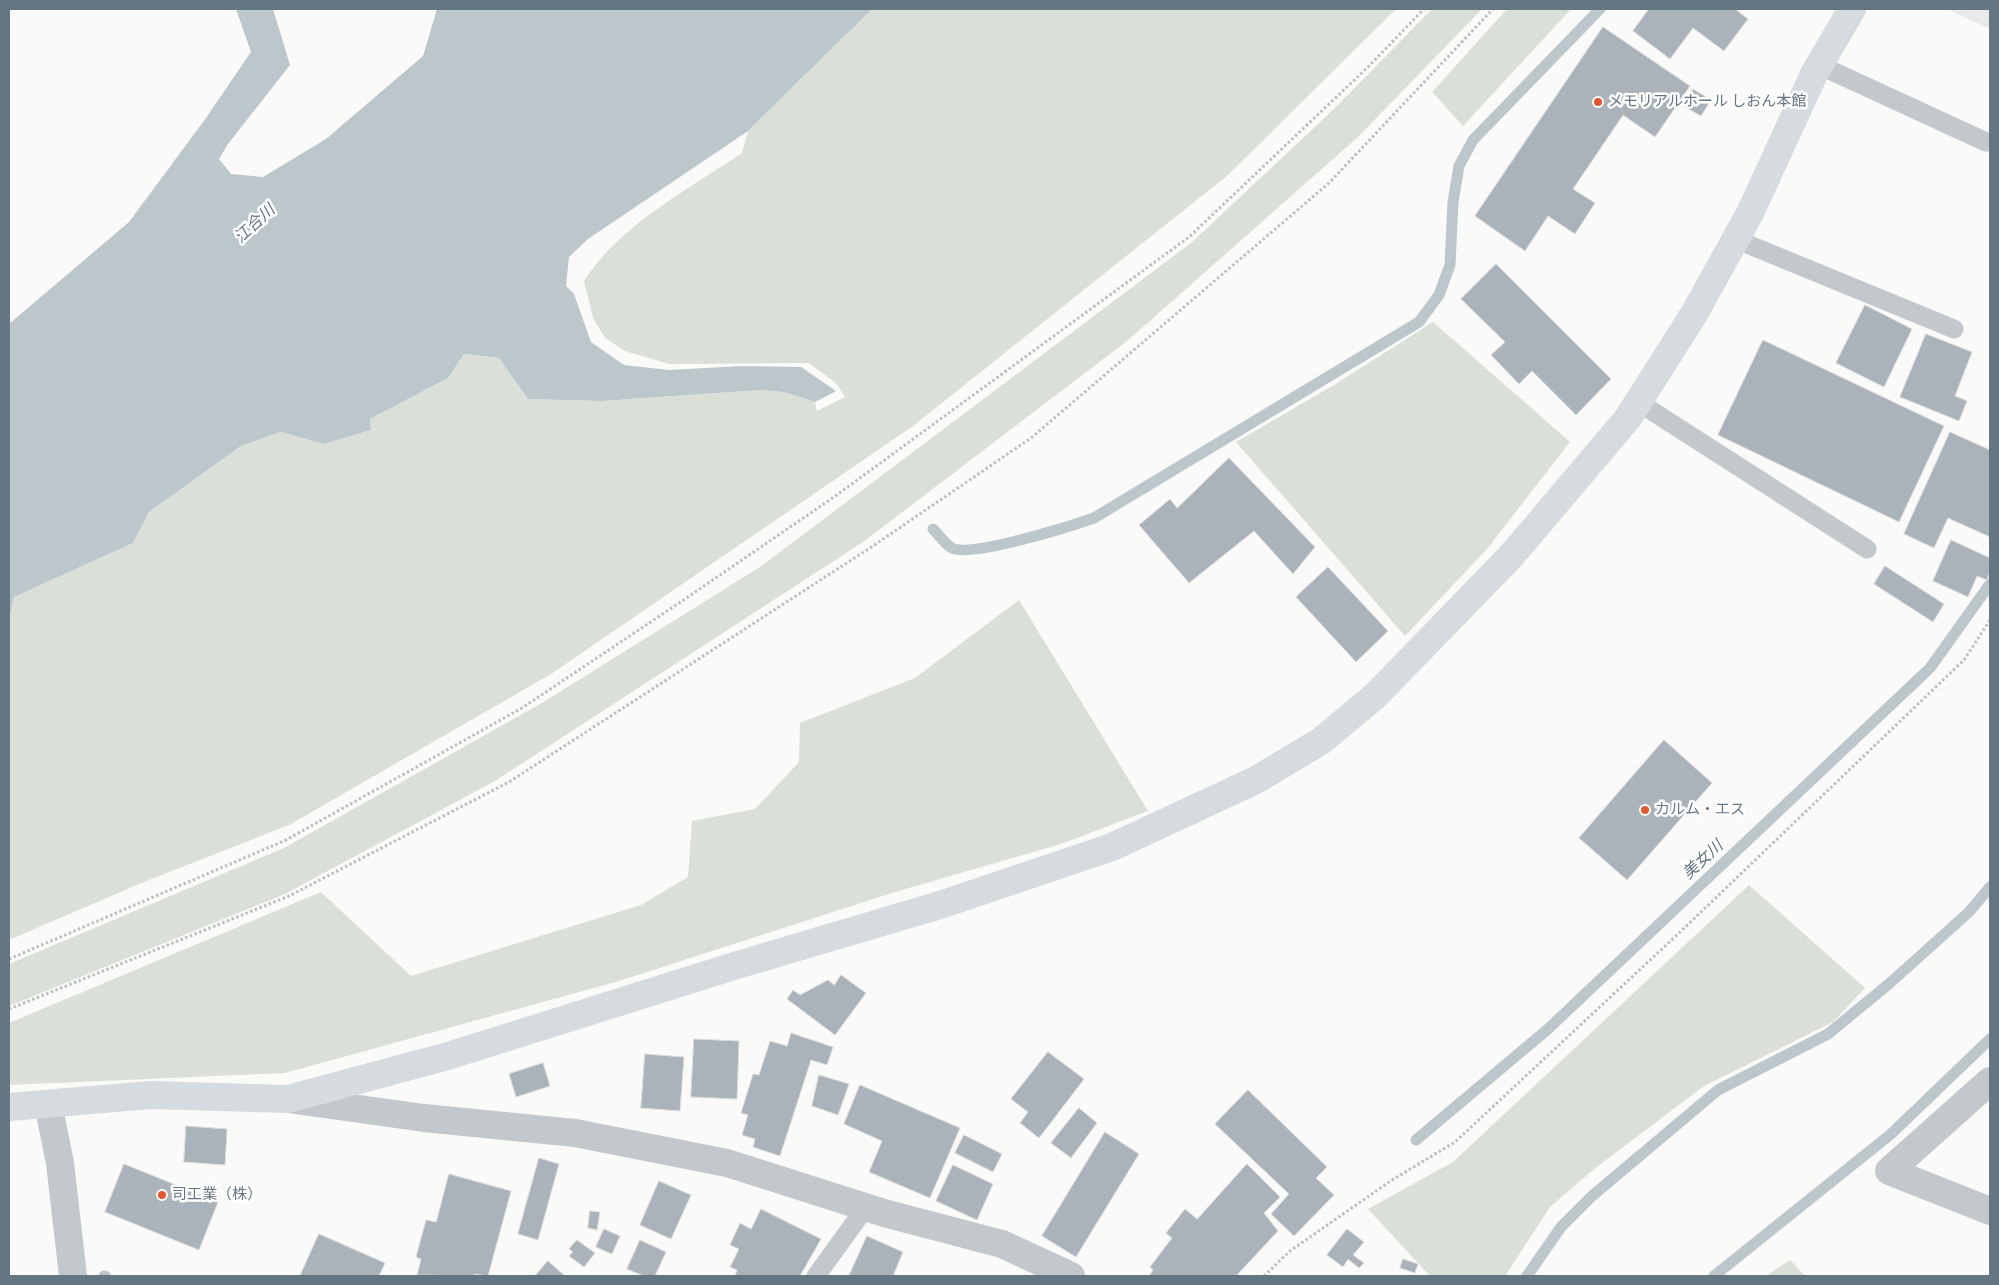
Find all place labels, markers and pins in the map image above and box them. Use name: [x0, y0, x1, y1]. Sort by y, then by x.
place label: メモリアルホール しおん本館: [1608, 93, 1806, 111]
marker: メモリアルホール しおん本館: [1592, 96, 1604, 108]
place label: カルム・エス: [1655, 801, 1745, 819]
marker: カルム・エス: [1639, 804, 1651, 816]
place label: 司工業（株）: [172, 1186, 262, 1204]
marker: 司工業（株）: [156, 1189, 168, 1201]

